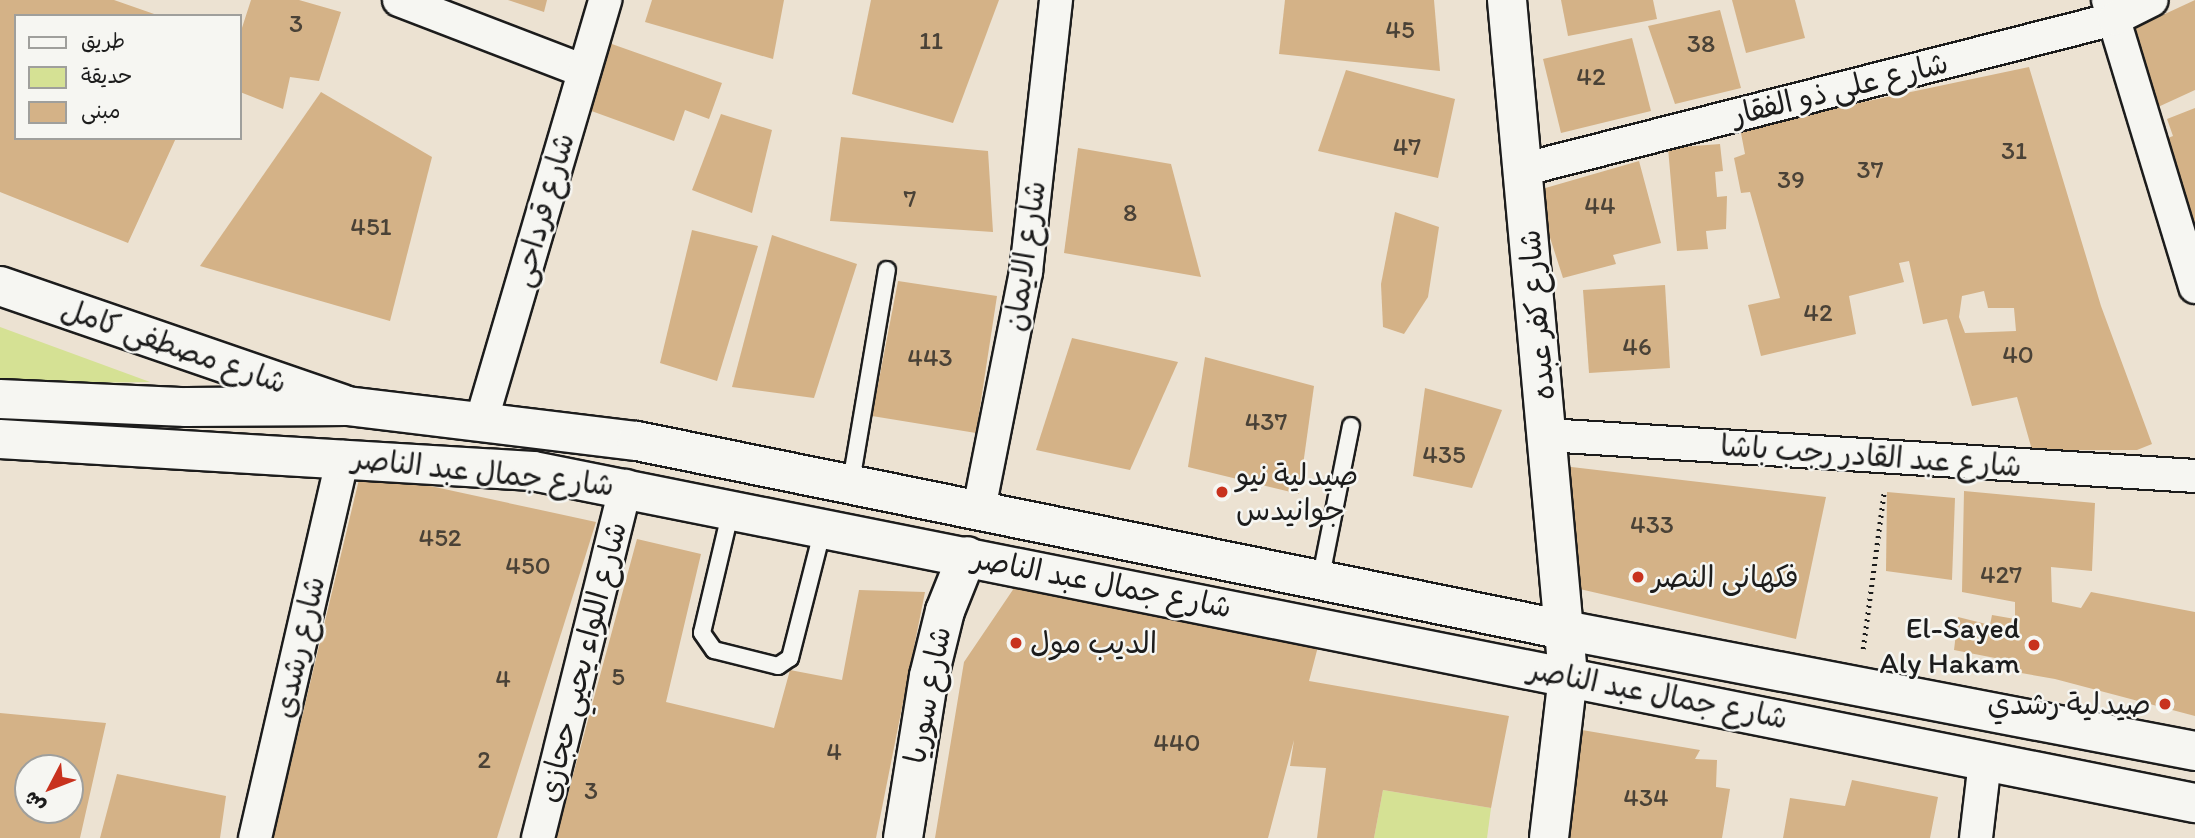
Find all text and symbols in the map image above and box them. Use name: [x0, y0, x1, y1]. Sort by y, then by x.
house number: 3: [289, 8, 303, 40]
legend: [14, 14, 242, 140]
house number: 45: [1385, 14, 1415, 46]
house number: 11: [919, 25, 943, 57]
text: طريق: [81, 28, 125, 53]
house number: 38: [1687, 28, 1715, 60]
street label: شارع على ذو الفقار: [1728, 45, 1952, 133]
house number: 42: [1576, 61, 1606, 93]
text: حديقة: [81, 63, 132, 88]
text: مبنى: [81, 98, 120, 123]
street label: شارع قرداحى: [504, 129, 582, 291]
house number: 47: [1393, 131, 1421, 163]
house number: 31: [2001, 135, 2027, 167]
house number: 37: [1856, 154, 1884, 186]
house number: 39: [1777, 164, 1805, 196]
street label: شارع الايمان: [997, 178, 1053, 334]
house number: 7: [904, 183, 916, 215]
house number: 44: [1584, 190, 1616, 222]
house number: 8: [1123, 197, 1137, 229]
house number: 451: [350, 211, 392, 243]
street label: شارع كفر عبده: [1512, 228, 1562, 402]
street label: شارع مصطفى كامل: [57, 291, 291, 401]
house number: 42: [1803, 297, 1833, 329]
house number: 46: [1622, 331, 1652, 363]
house number: 40: [2002, 339, 2034, 371]
house number: 443: [907, 342, 953, 374]
house number: 437: [1245, 406, 1287, 438]
street label: شارع عبد القادر رجب باشا: [1719, 428, 2023, 484]
house number: 435: [1422, 439, 1466, 471]
street label: شارع جمال عبد الناصر: [350, 440, 616, 504]
place label: صيدلية نيو جوانيدس: [1236, 457, 1358, 528]
marker: صيدلية نيو جوانيدس: [1214, 484, 1230, 500]
house number: 433: [1630, 509, 1674, 541]
street label: شارع اللواء يحيي حجازى: [530, 518, 634, 806]
house number: 452: [419, 522, 461, 554]
street label: شارع جمال عبد الناصر: [969, 540, 1235, 626]
house number: 450: [505, 550, 551, 582]
place label: فكهانى النصر: [1652, 559, 1799, 595]
house number: 427: [1980, 559, 2022, 591]
marker: فكهانى النصر: [1630, 569, 1646, 585]
street label: شارع رشدى: [265, 573, 333, 721]
place label: El-Sayed Aly Hakam: [1881, 610, 2020, 680]
street label: شارع سوريا: [897, 623, 959, 767]
place label: الديب مول: [1030, 625, 1157, 661]
marker: الديب مول: [1008, 635, 1024, 651]
marker: El-Sayed Aly Hakam: [2026, 637, 2042, 653]
street label: شارع جمال عبد الناصر: [1525, 651, 1791, 737]
house number: 5: [611, 661, 625, 693]
house number: 4: [495, 663, 511, 695]
place label: صيدلية رشدي: [1987, 686, 2151, 722]
marker: صيدلية رشدي: [2157, 696, 2173, 712]
house number: 440: [1153, 727, 1201, 759]
house number: 4: [826, 736, 842, 768]
house number: 2: [477, 744, 491, 776]
north arrow: [14, 754, 84, 824]
house number: 3: [584, 775, 598, 807]
house number: 434: [1623, 782, 1669, 814]
text: ش: [19, 787, 50, 818]

